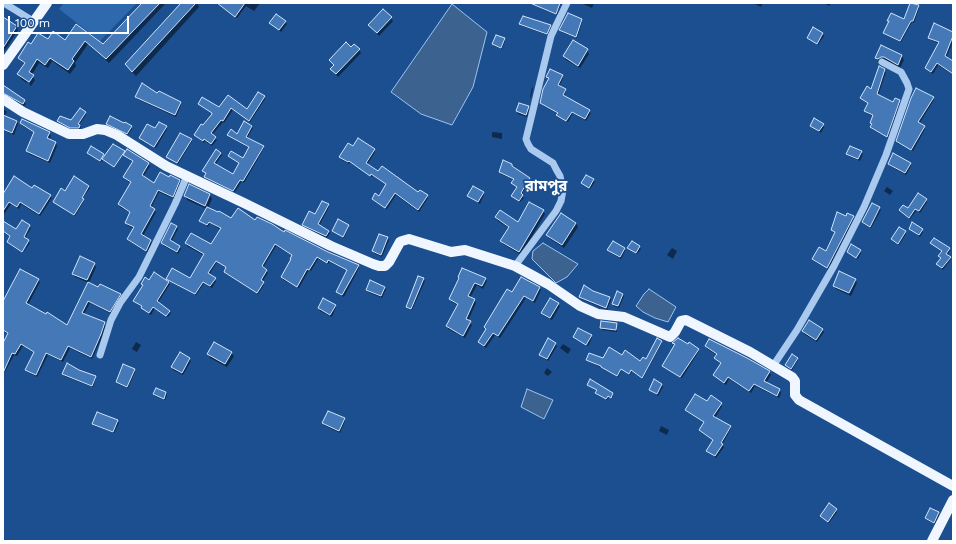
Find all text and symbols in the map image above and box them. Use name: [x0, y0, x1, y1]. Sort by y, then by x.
scale bar: [10, 8, 131, 34]
text: 100 m: [15, 16, 50, 30]
district label: রামপুর: [525, 178, 567, 196]

